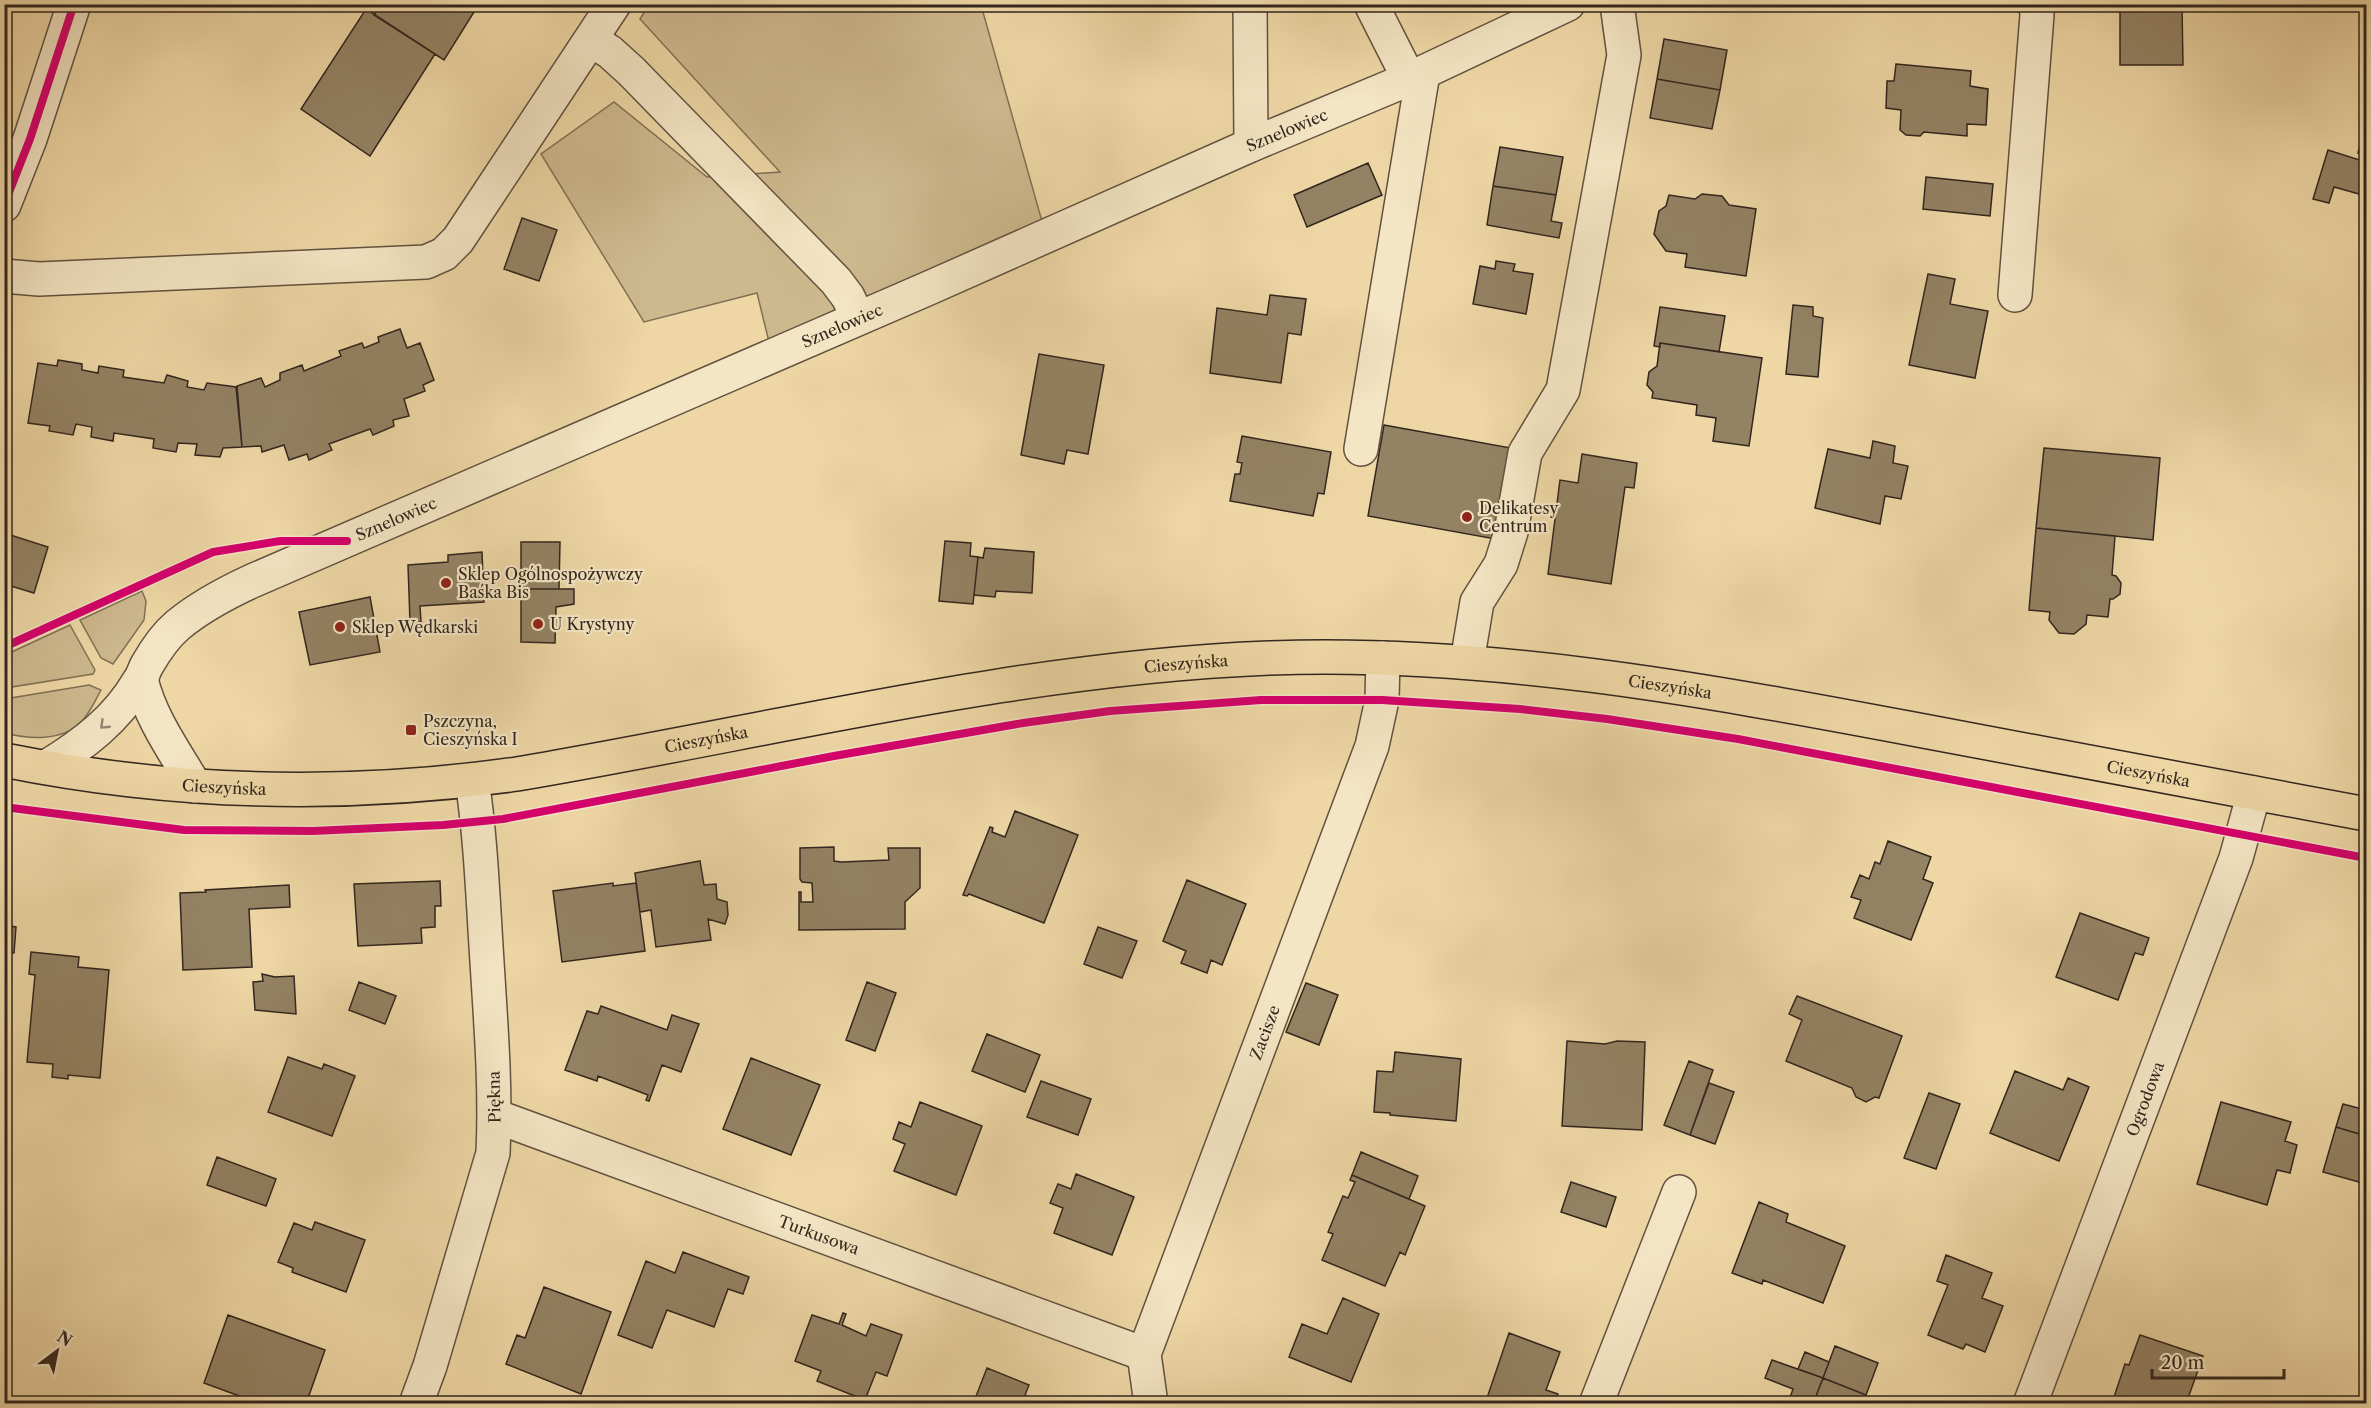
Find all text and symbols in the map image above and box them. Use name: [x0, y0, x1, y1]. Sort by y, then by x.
street label: Sznelowiec: [1243, 104, 1331, 156]
street label: Sznelowiec: [798, 299, 886, 352]
street label: Sznelowiec: [352, 492, 440, 545]
place label: Delikatesy Centrum: [1479, 498, 1559, 536]
marker: Delikatesy Centrum: [1460, 510, 1474, 524]
place label: Sklep Ogólnospożywczy Baśka Bis: [458, 564, 644, 602]
marker: Sklep Ogólnospożywczy Baśka Bis: [439, 576, 453, 590]
place label: U Krystyny: [550, 614, 635, 634]
place label: Sklep Wędkarski: [352, 617, 478, 637]
marker: U Krystyny: [531, 617, 545, 631]
marker: Sklep Wędkarski: [333, 620, 347, 634]
street label: Cieszyńska: [1143, 650, 1229, 677]
street label: Cieszyńska: [1627, 670, 1714, 703]
place label: Pszczyna, Cieszyńska I: [423, 711, 518, 749]
one-way arrow: [101, 717, 112, 728]
street label: Cieszyńska: [663, 721, 750, 757]
marker: Pszczyna, Cieszyńska I: [404, 723, 418, 737]
street label: Cieszyńska: [2105, 756, 2192, 791]
street label: Cieszyńska: [181, 775, 267, 799]
street label: Zacisze: [1245, 1002, 1284, 1062]
street label: Ogrodowa: [2122, 1058, 2168, 1139]
street label: Piękna: [484, 1070, 504, 1123]
street label: Turkusowa: [776, 1211, 863, 1259]
north arrow: [27, 1321, 87, 1381]
text: N: [54, 1326, 76, 1350]
scale bar: [2152, 1342, 2284, 1380]
text: 20 m: [2161, 1352, 2205, 1374]

